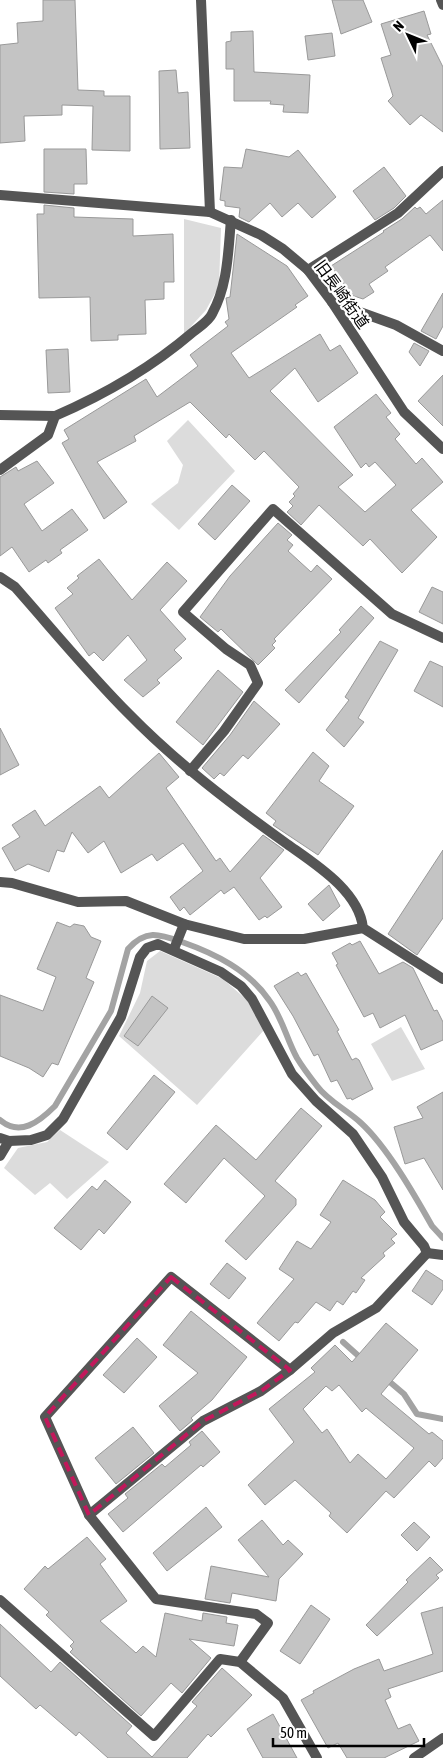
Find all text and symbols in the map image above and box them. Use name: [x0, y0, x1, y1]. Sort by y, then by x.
north arrow: [383, 10, 433, 60]
text: N: [390, 18, 407, 35]
street label: 旧長崎街道: [311, 256, 373, 332]
scale bar: [273, 1716, 424, 1748]
text: 50 m: [280, 1724, 307, 1741]

